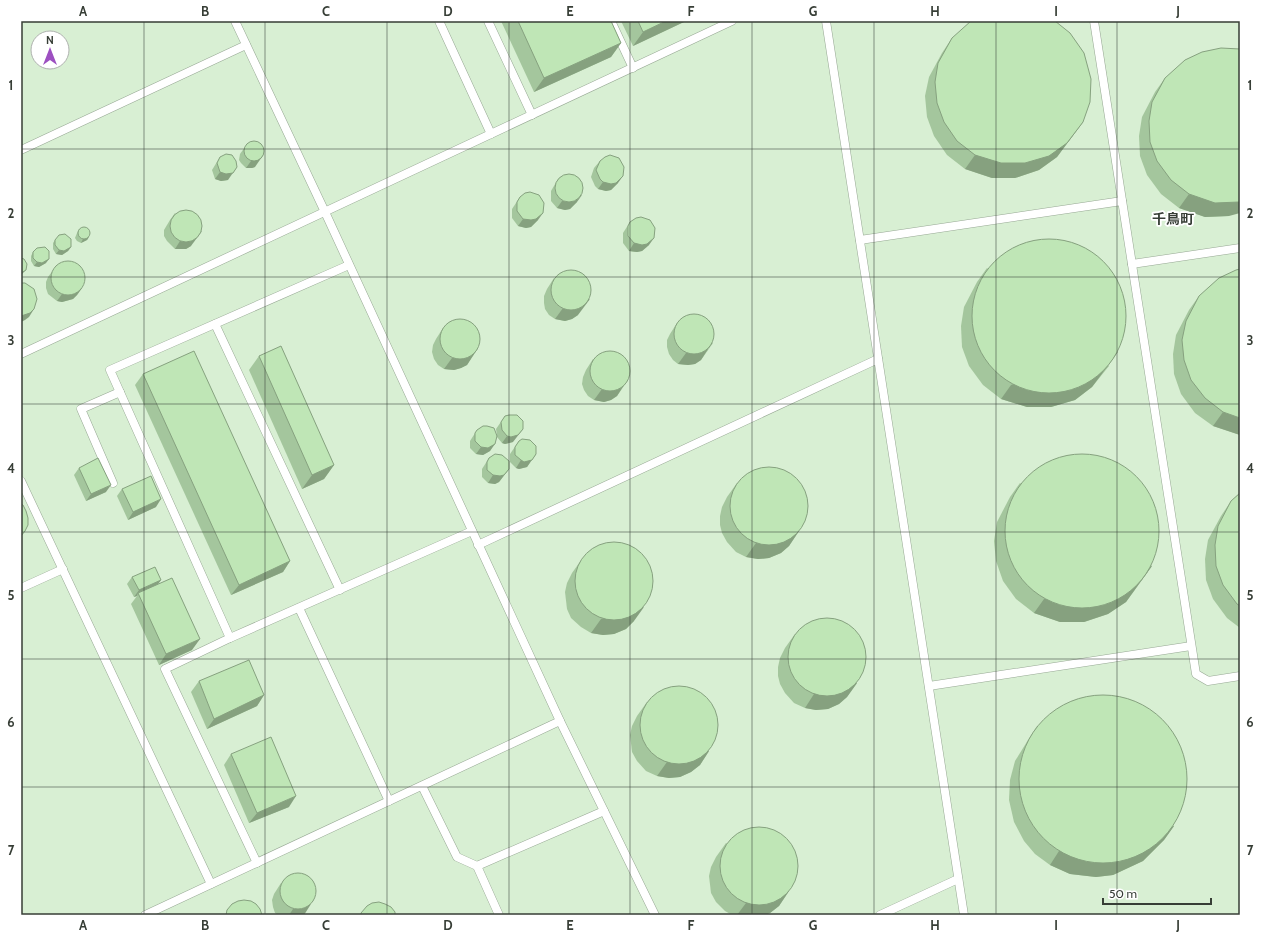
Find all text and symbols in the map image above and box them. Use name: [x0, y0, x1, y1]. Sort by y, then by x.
text: A: [79, 3, 88, 19]
text: B: [201, 3, 209, 19]
text: C: [322, 3, 330, 19]
text: D: [443, 3, 453, 19]
text: E: [566, 3, 574, 19]
text: F: [688, 3, 695, 19]
text: G: [809, 3, 818, 19]
text: H: [930, 3, 940, 19]
text: I: [1054, 3, 1058, 19]
text: J: [1175, 3, 1180, 19]
north arrow: [30, 30, 70, 70]
text: N: [46, 33, 54, 47]
text: 1: [9, 77, 13, 93]
text: 1: [1248, 77, 1252, 93]
text: 2: [8, 205, 15, 221]
text: 2: [1247, 205, 1254, 221]
district label: 千鳥町: [1152, 210, 1194, 228]
text: 3: [7, 332, 15, 348]
text: 3: [1246, 332, 1254, 348]
text: 4: [7, 460, 15, 476]
text: 4: [1246, 460, 1254, 476]
text: 5: [8, 587, 15, 603]
text: 5: [1247, 587, 1254, 603]
text: 6: [7, 714, 15, 730]
text: 6: [1246, 714, 1254, 730]
text: 7: [8, 842, 15, 858]
text: 7: [1247, 842, 1254, 858]
scale bar: [1103, 880, 1211, 906]
text: 50 m: [1109, 886, 1137, 901]
text: A: [79, 917, 88, 933]
text: B: [201, 917, 209, 933]
text: C: [322, 917, 330, 933]
text: D: [443, 917, 453, 933]
text: E: [566, 917, 574, 933]
text: F: [688, 917, 695, 933]
text: G: [809, 917, 818, 933]
text: H: [930, 917, 940, 933]
text: I: [1054, 917, 1058, 933]
text: J: [1175, 917, 1180, 933]

